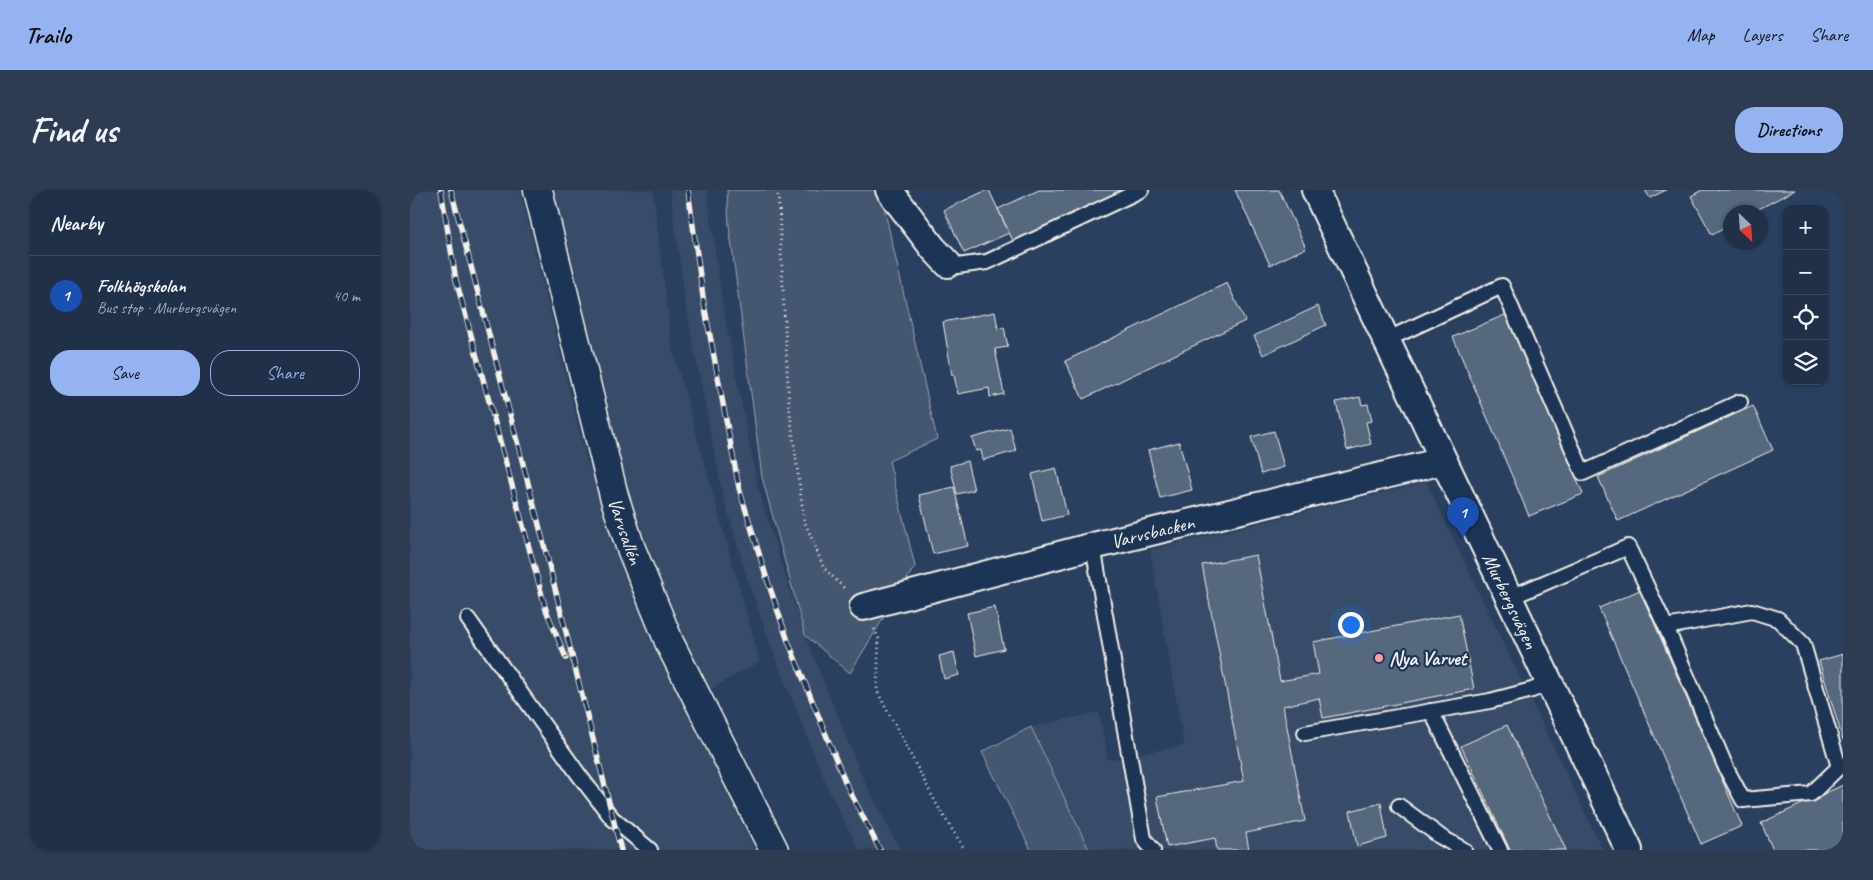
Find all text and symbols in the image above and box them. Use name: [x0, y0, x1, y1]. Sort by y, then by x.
text: Trailo: [25, 20, 71, 50]
text: Map: [1687, 24, 1715, 46]
text: Layers: [1743, 24, 1782, 46]
text: Share: [1810, 24, 1848, 46]
button: Directions: [1735, 107, 1843, 153]
text: Find us: [30, 108, 117, 153]
north arrow: [1723, 205, 1768, 250]
map controls: [1783, 205, 1828, 385]
button: +: [1783, 205, 1828, 250]
text: Nearby: [50, 210, 103, 236]
button: −: [1783, 250, 1828, 295]
text: Folkhögskolan: [97, 274, 186, 298]
text: 1: [62, 286, 70, 306]
text: 40 m: [333, 286, 360, 306]
button: locate: [1783, 295, 1828, 340]
text: Bus stop · Murbergsvägen: [97, 298, 236, 318]
button: layers: [1783, 340, 1828, 385]
button: Save: [50, 350, 200, 396]
button: Share: [210, 350, 360, 396]
street label: Varvsallén: [602, 495, 648, 569]
pin: 1: [1447, 497, 1479, 538]
street label: Varvsbacken: [1108, 510, 1198, 554]
street label: Murbergsvägen: [1477, 549, 1544, 654]
your location: [1338, 612, 1364, 638]
place label: Nya Varvet: [1389, 646, 1469, 671]
marker: Nya Varvet: [1373, 652, 1385, 664]

